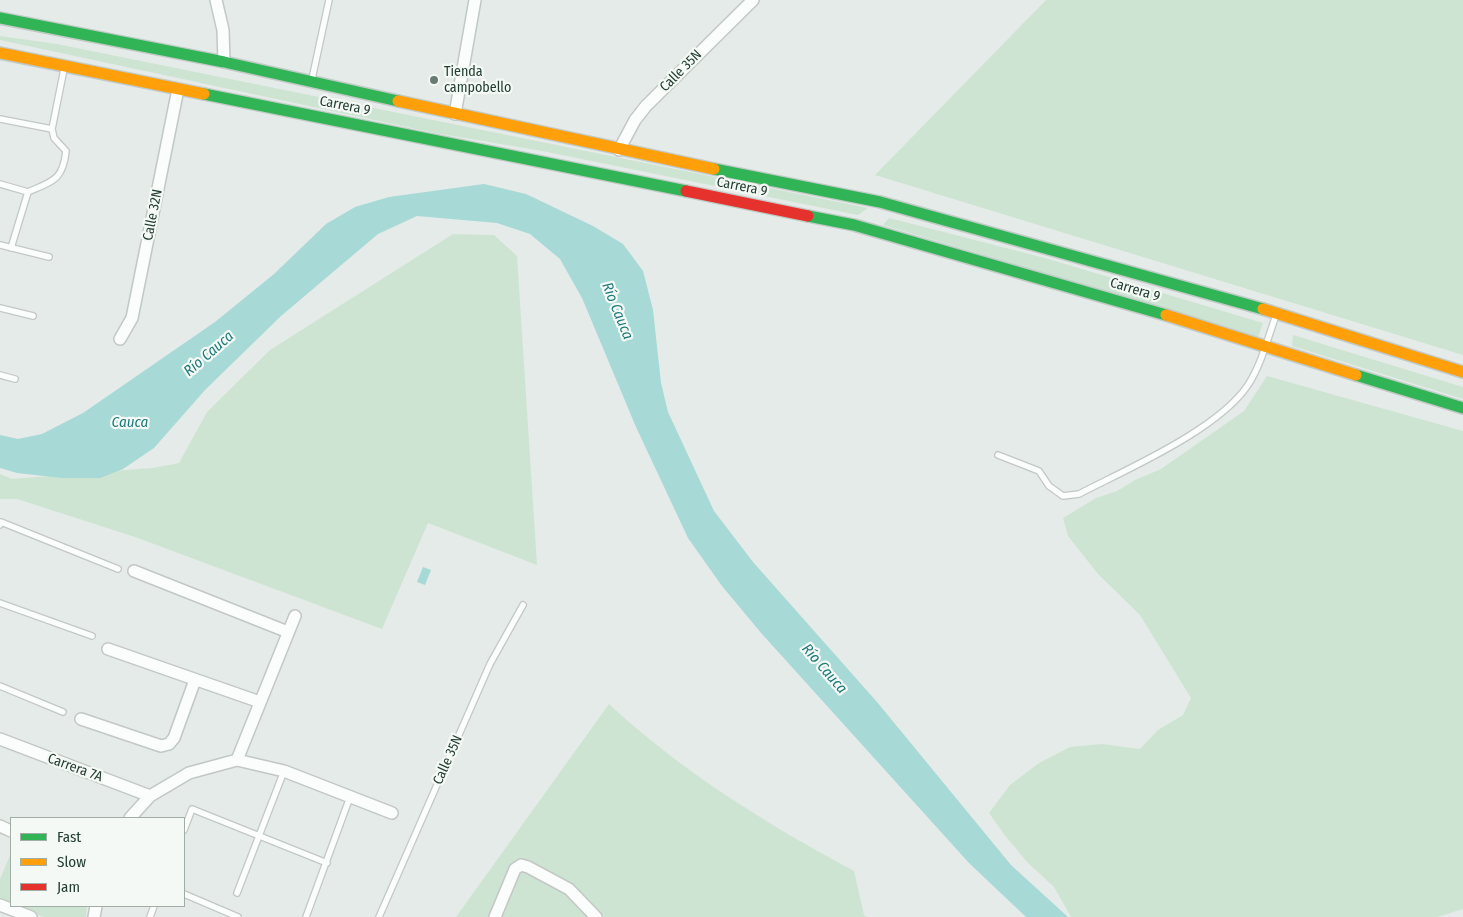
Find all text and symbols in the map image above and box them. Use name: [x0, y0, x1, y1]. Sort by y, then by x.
street label: Calle 35N: [657, 47, 705, 95]
place label: Tienda campobello: [444, 64, 511, 96]
marker: Tienda campobello: [428, 74, 440, 86]
street label: Carrera 9: [318, 93, 372, 119]
street label: Carrera 9: [715, 174, 769, 200]
street label: Calle 32N: [140, 188, 166, 242]
street label: Carrera 9: [1108, 274, 1162, 306]
water label: Río Cauca: [597, 280, 637, 342]
water label: Río Cauca: [180, 328, 238, 380]
water label: Cauca: [112, 414, 148, 432]
water label: Río Cauca: [798, 640, 850, 698]
street label: Calle 35N: [430, 733, 466, 787]
street label: Carrera 7A: [45, 750, 105, 786]
legend: [10, 817, 185, 907]
text: Fast: [57, 828, 81, 846]
text: Slow: [57, 853, 86, 871]
text: Jam: [57, 878, 80, 896]

